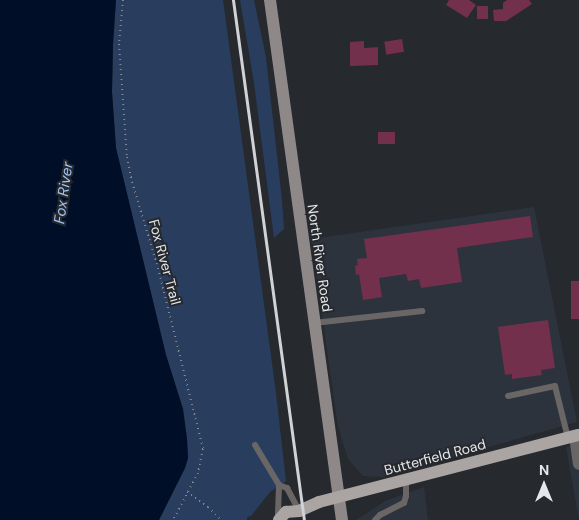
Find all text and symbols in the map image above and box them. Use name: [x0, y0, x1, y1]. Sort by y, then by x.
water label: Fox River: [51, 161, 77, 225]
street label: North River Road: [304, 203, 336, 313]
street label: Fox River Trail: [146, 217, 184, 307]
street label: Butterfield Road: [382, 435, 488, 479]
north arrow: [519, 460, 569, 510]
text: N: [539, 461, 549, 479]

